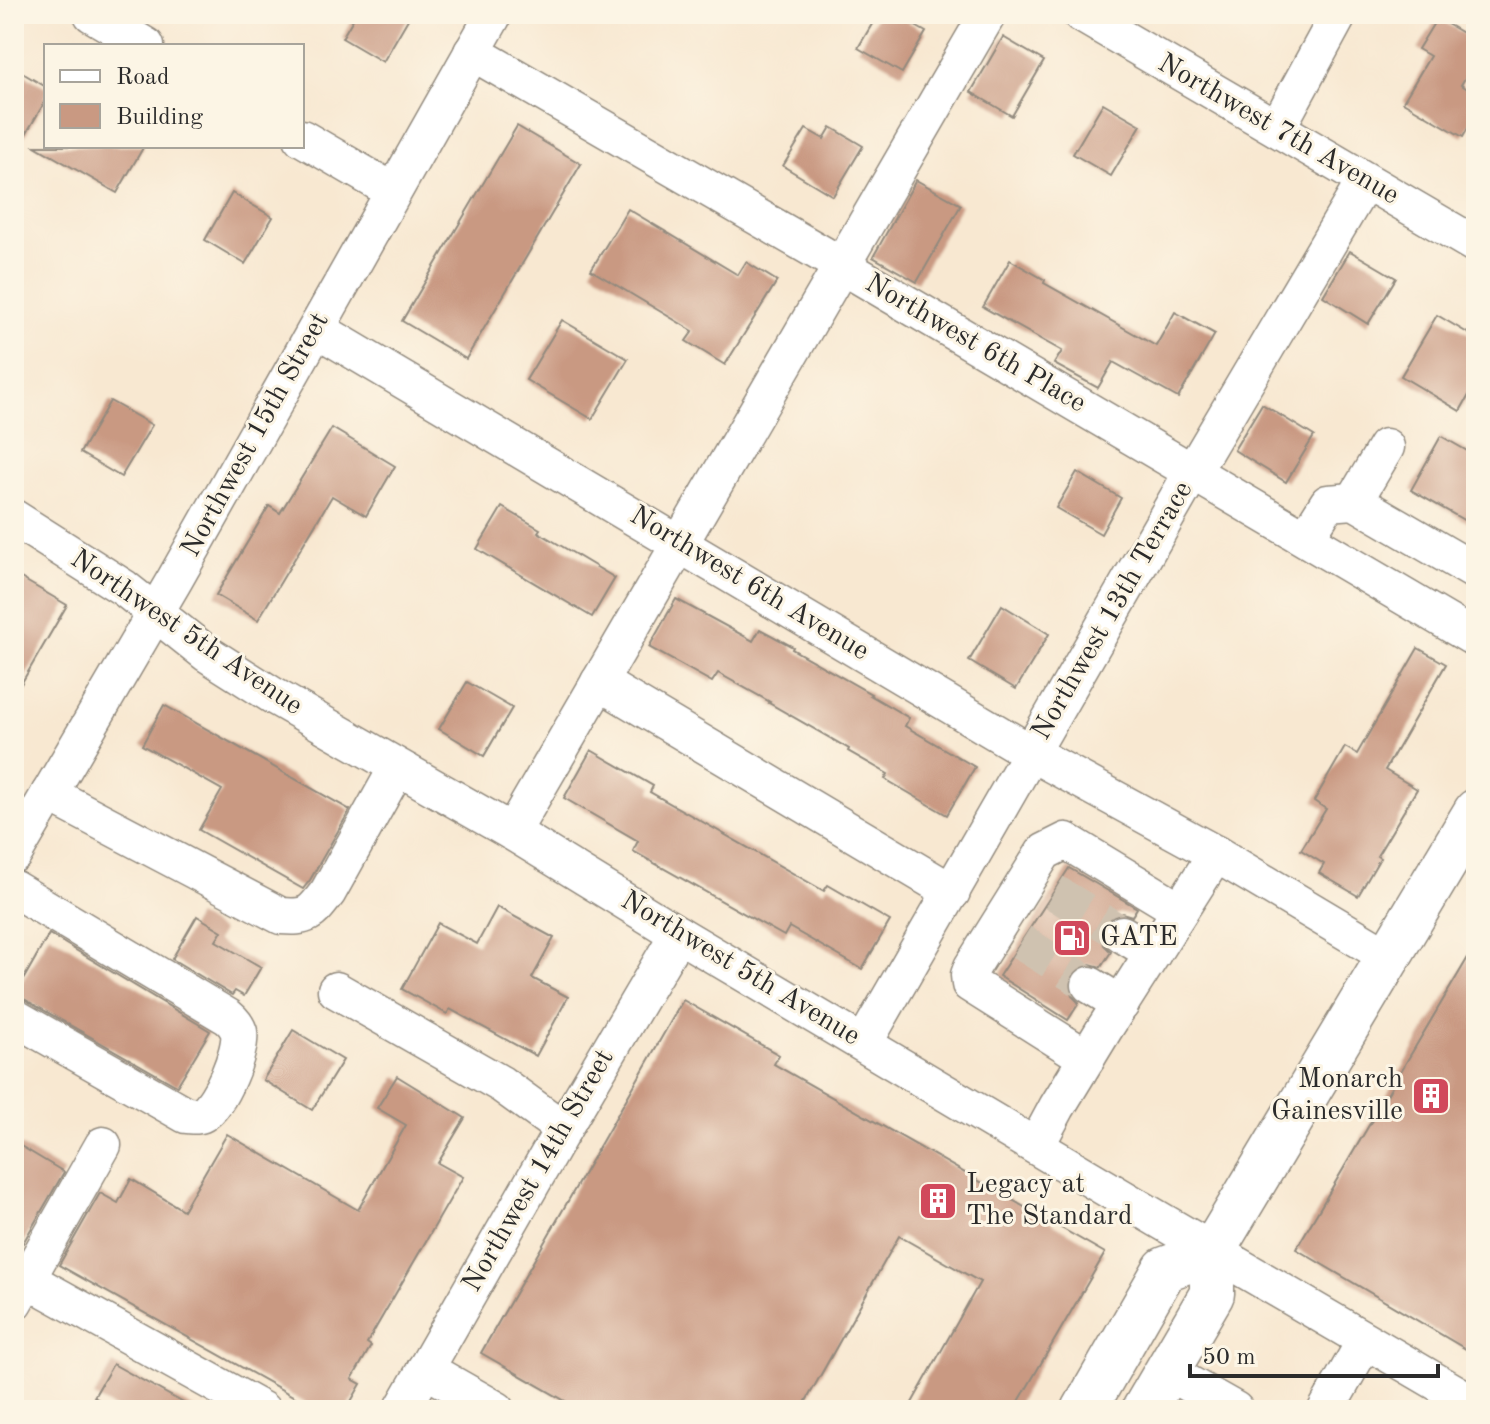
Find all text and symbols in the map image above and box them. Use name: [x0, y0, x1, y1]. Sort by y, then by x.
legend: [44, 44, 304, 148]
street label: Northwest 7th Avenue: [1153, 50, 1403, 210]
text: Road: [116, 66, 169, 90]
text: Building: [116, 106, 203, 130]
street label: Northwest 6th Place: [860, 269, 1090, 419]
street label: Northwest 15th Street: [177, 308, 335, 562]
street label: Northwest 13th Terrace: [1028, 477, 1198, 745]
street label: Northwest 6th Avenue: [625, 502, 873, 666]
street label: Northwest 5th Avenue: [65, 545, 307, 721]
street label: Northwest 5th Avenue: [616, 887, 864, 1051]
fuel station icon: GATE: [1051, 917, 1093, 959]
place label: GATE: [1100, 924, 1178, 952]
street label: Northwest 14th Street: [458, 1045, 620, 1297]
place label: Monarch Gainesville: [1271, 1066, 1403, 1126]
building icon: Monarch Gainesville: [1410, 1075, 1452, 1117]
place label: Legacy at The Standard: [966, 1171, 1133, 1231]
building icon: Legacy at The Standard: [917, 1180, 959, 1222]
scale bar: [1190, 1328, 1438, 1378]
text: 50 m: [1202, 1346, 1256, 1370]

